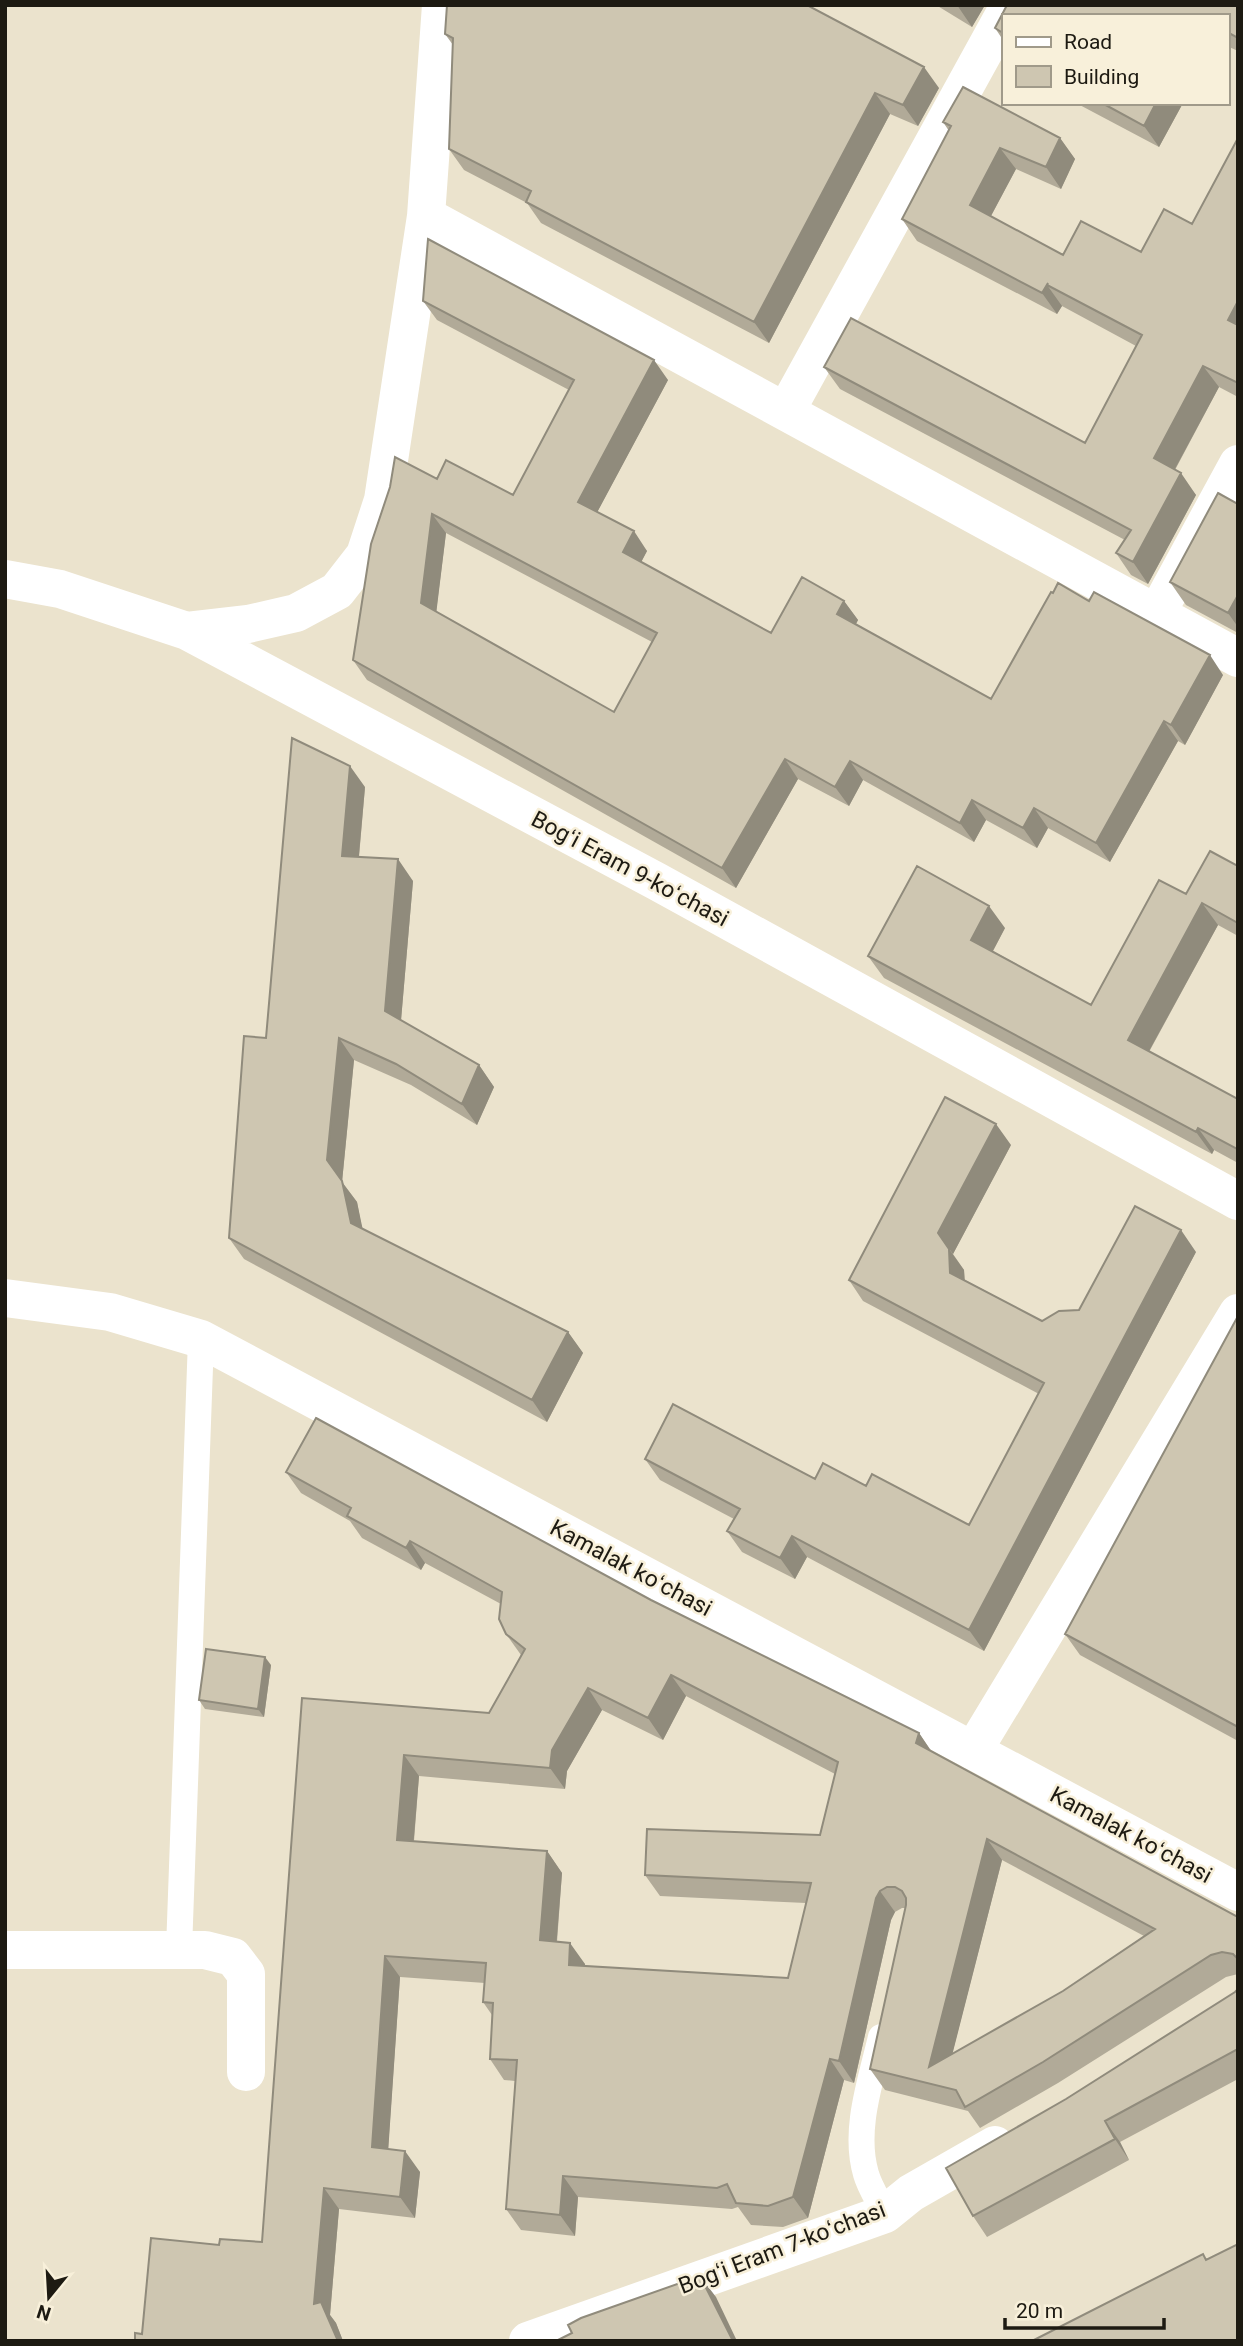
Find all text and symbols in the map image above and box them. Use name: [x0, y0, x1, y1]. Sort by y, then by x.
legend: [1002, 14, 1229, 105]
text: Road: [1064, 30, 1112, 54]
text: Building: [1064, 65, 1139, 89]
street label: Bogʻi Eram 9-koʻchasi: [527, 806, 733, 932]
street label: Kamalak koʻchasi: [545, 1514, 717, 1622]
street label: Kamalak koʻchasi: [1045, 1781, 1217, 1889]
street label: Bogʻi Eram 7-koʻchasi: [675, 2196, 889, 2300]
north arrow: [14, 2262, 84, 2332]
scale bar: [1005, 2286, 1164, 2330]
text: 20 m: [1016, 2299, 1063, 2323]
text: N: [34, 2300, 54, 2326]

